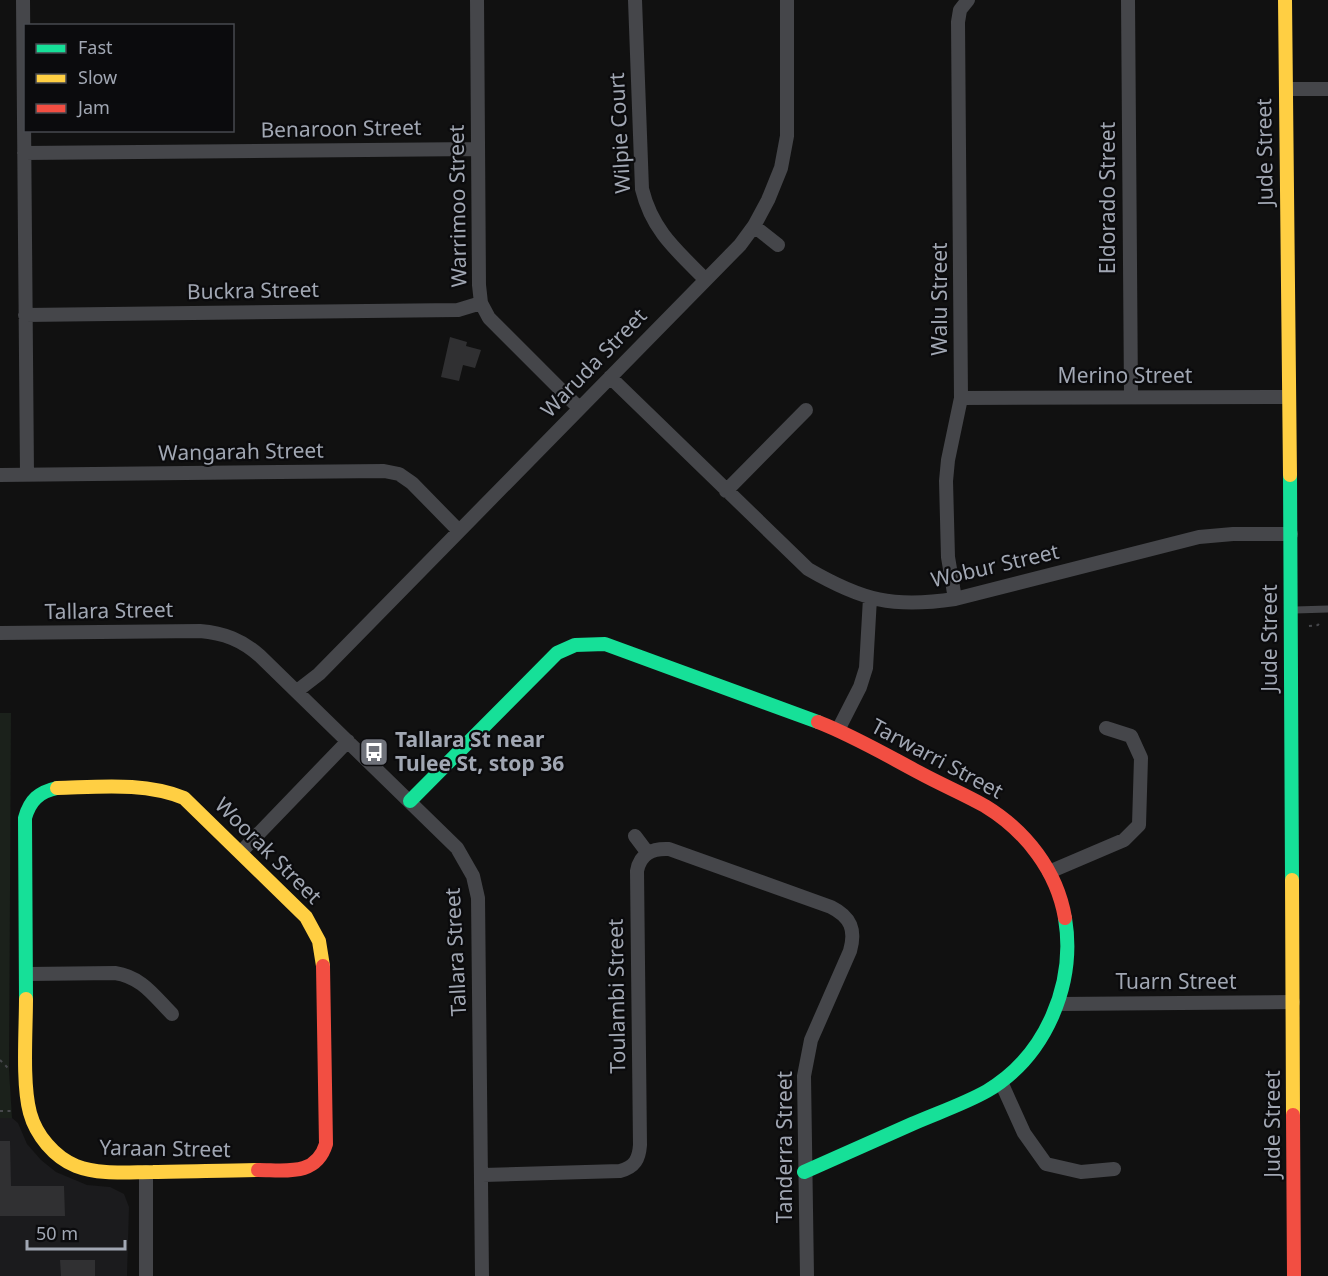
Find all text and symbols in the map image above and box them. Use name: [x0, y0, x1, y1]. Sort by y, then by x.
legend: [24, 24, 234, 132]
text: Fast: [78, 35, 113, 59]
text: Slow: [78, 65, 117, 89]
street label: Wilpie Court: [602, 71, 636, 194]
text: Jam: [76, 95, 110, 119]
street label: Jude Street: [1249, 98, 1279, 208]
street label: Benaroon Street: [260, 113, 422, 143]
street label: Eldorado Street: [1093, 121, 1121, 274]
street label: Warrimoo Street: [442, 124, 472, 288]
street label: Walu Street: [925, 242, 953, 356]
street label: Buckra Street: [187, 275, 320, 305]
street label: Waruda Street: [534, 301, 653, 423]
street label: Merino Street: [1058, 361, 1193, 389]
street label: Wangarah Street: [158, 436, 324, 466]
street label: Wobur Street: [928, 537, 1062, 593]
street label: Jude Street: [1255, 584, 1283, 694]
street label: Tallara Street: [44, 595, 174, 625]
street label: Tarwarri Street: [867, 712, 1009, 805]
place label: Tallara St near Tulee St, stop 36: [395, 725, 564, 777]
bus stop icon: Tallara St near Tulee St, stop 36: [358, 736, 390, 768]
street label: Woorak Street: [209, 791, 328, 910]
street label: Tallara Street: [438, 887, 472, 1017]
street label: Toulambi Street: [601, 918, 631, 1074]
street label: Tuarn Street: [1115, 967, 1237, 995]
street label: Tanderra Street: [770, 1070, 798, 1223]
street label: Jude Street: [1258, 1070, 1286, 1180]
street label: Yaraan Street: [99, 1133, 231, 1163]
scale bar: [27, 1213, 124, 1251]
text: 50 m: [36, 1221, 78, 1245]

